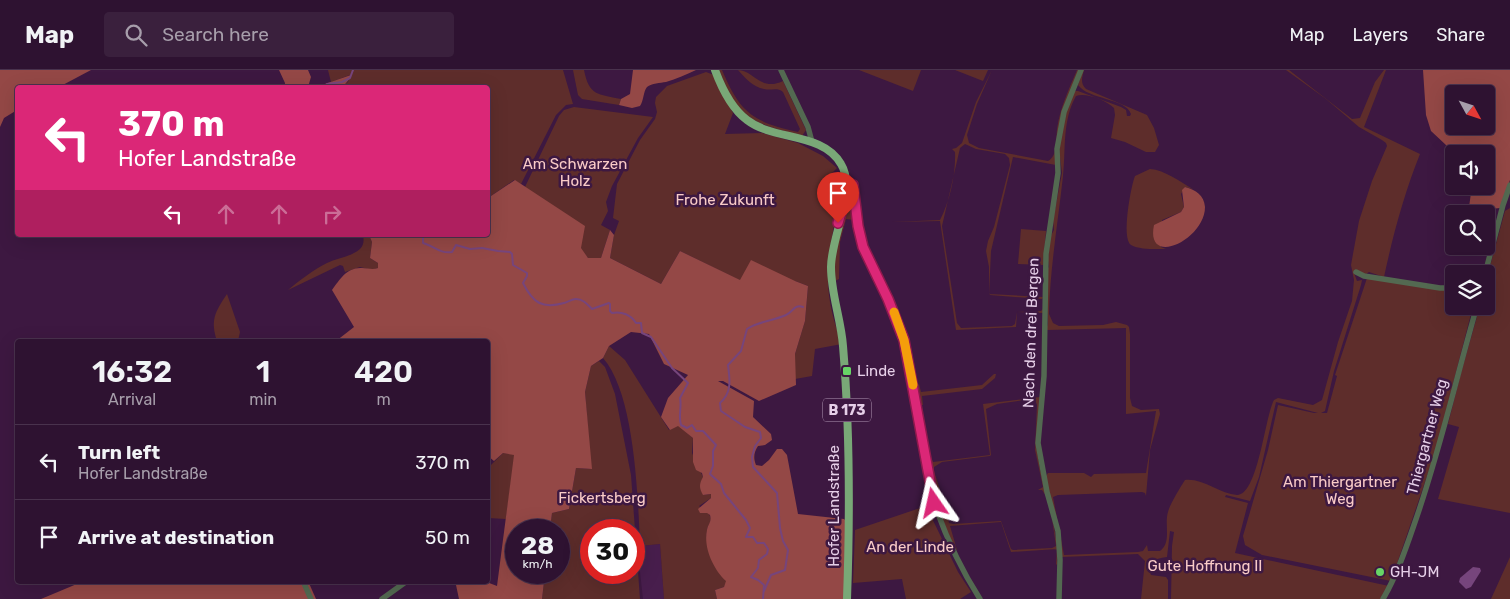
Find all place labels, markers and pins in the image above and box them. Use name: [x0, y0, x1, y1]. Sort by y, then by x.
pin: [817, 172, 859, 223]
place label: Linde: [857, 362, 896, 380]
marker: Linde: [841, 365, 853, 377]
place label: GH-JM: [1390, 563, 1439, 581]
marker: GH-JM: [1374, 566, 1386, 578]

